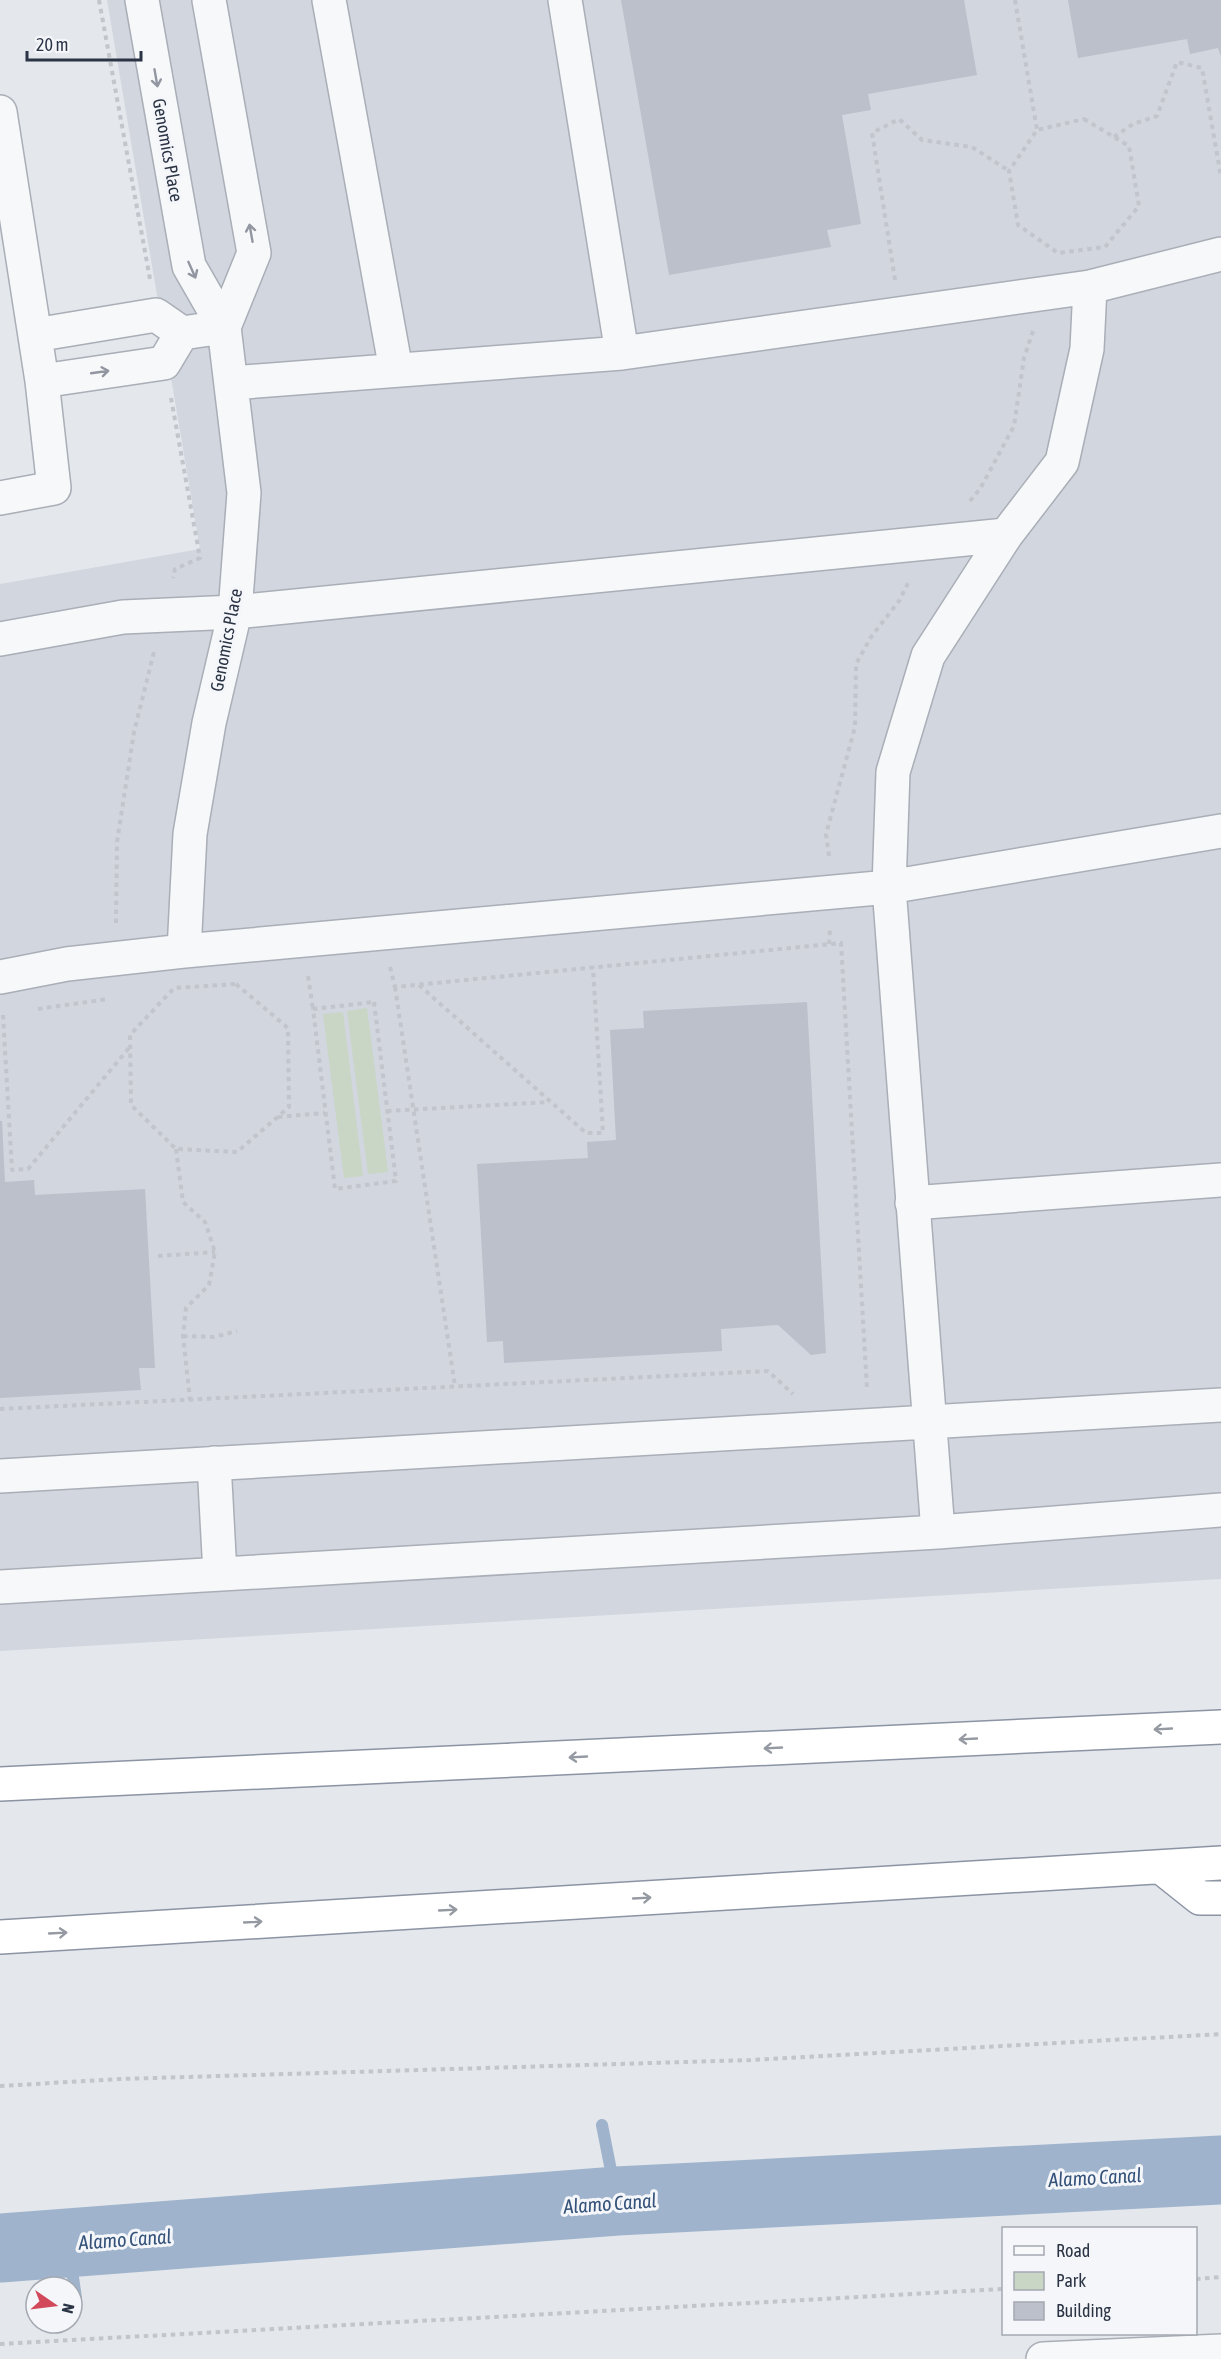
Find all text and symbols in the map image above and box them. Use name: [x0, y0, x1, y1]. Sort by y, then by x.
scale bar: [27, 24, 141, 62]
text: 20 m: [36, 34, 68, 55]
one-way arrow: [151, 68, 162, 88]
street label: Genomics Place: [149, 97, 187, 203]
one-way arrow: [245, 223, 256, 243]
one-way arrow: [187, 260, 198, 278]
one-way arrow: [89, 367, 109, 378]
street label: Genomics Place: [206, 587, 246, 693]
one-way arrow: [1153, 1724, 1173, 1735]
one-way arrow: [958, 1733, 978, 1744]
one-way arrow: [764, 1742, 783, 1753]
one-way arrow: [569, 1751, 589, 1762]
one-way arrow: [632, 1893, 652, 1904]
one-way arrow: [437, 1904, 457, 1915]
one-way arrow: [243, 1916, 263, 1927]
one-way arrow: [48, 1928, 68, 1939]
water label: Alamo Canal: [1047, 2163, 1142, 2191]
water label: Alamo Canal: [562, 2188, 657, 2218]
water label: Alamo Canal: [77, 2224, 172, 2254]
legend: [1002, 2227, 1197, 2335]
text: Road: [1056, 2240, 1090, 2261]
text: Park: [1056, 2270, 1086, 2291]
north arrow: [24, 2275, 84, 2335]
text: Building: [1056, 2300, 1111, 2321]
text: N: [59, 2302, 78, 2315]

